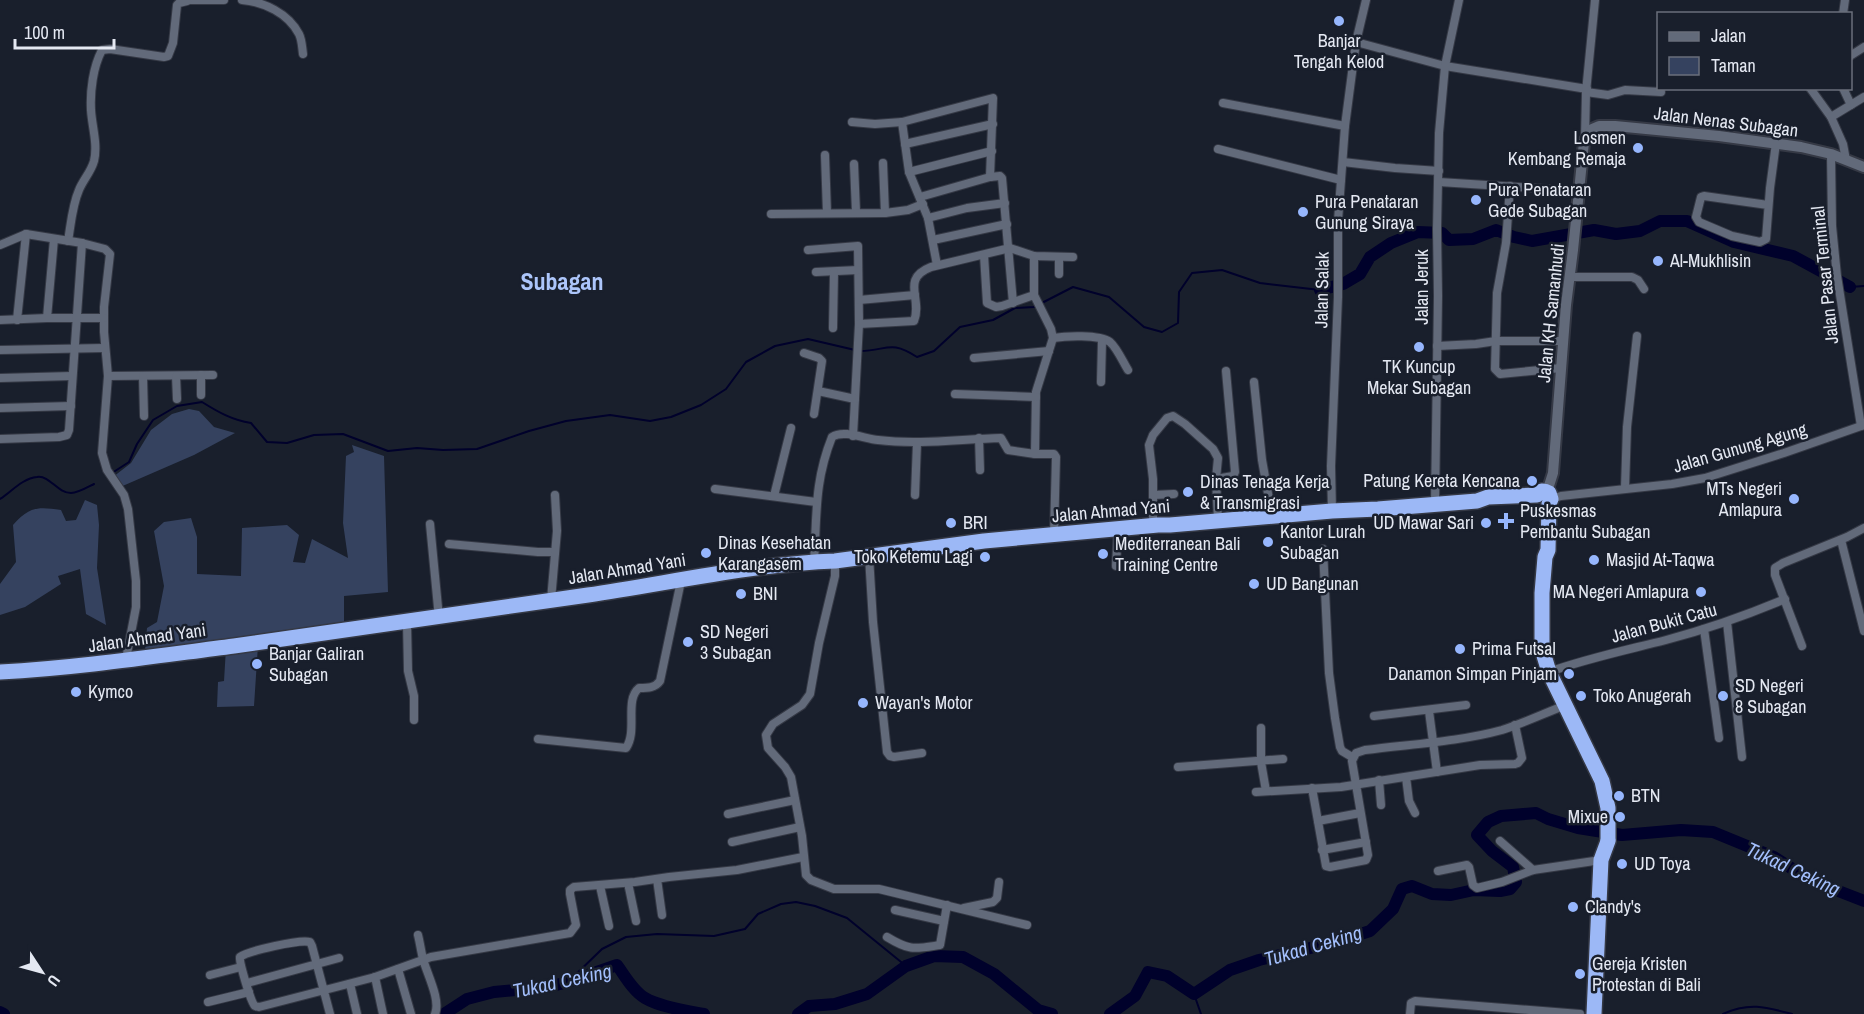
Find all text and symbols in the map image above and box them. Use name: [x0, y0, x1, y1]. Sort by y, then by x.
scale bar: [15, 12, 114, 50]
legend: [1657, 12, 1852, 90]
marker: Banjar Tengah Kelod: [1332, 14, 1346, 28]
text: 100 m: [24, 20, 65, 45]
text: Jalan: [1711, 23, 1746, 48]
place label: Banjar Tengah Kelod: [1294, 28, 1384, 74]
text: Taman: [1711, 53, 1756, 78]
street label: Jalan Nenas Subagan: [1652, 100, 1800, 143]
place label: Losmen Kembang Remaja: [1508, 125, 1626, 171]
marker: Losmen Kembang Remaja: [1631, 141, 1645, 155]
place label: Pura Penataran Gede Subagan: [1488, 177, 1591, 223]
place label: Pura Penataran Gunung Siraya: [1315, 189, 1418, 235]
marker: Pura Penataran Gede Subagan: [1469, 193, 1483, 207]
marker: Pura Penataran Gunung Siraya: [1296, 205, 1310, 219]
street label: Jalan Pasar Terminal: [1805, 205, 1844, 345]
street label: Jalan KH Samanhudi: [1531, 242, 1570, 384]
place label: Al-Mukhlisin: [1669, 248, 1751, 273]
street label: Jalan Jeruk: [1409, 249, 1434, 325]
street label: Jalan Salak: [1308, 251, 1335, 328]
marker: Al-Mukhlisin: [1651, 254, 1665, 268]
district label: Subagan: [520, 265, 604, 297]
marker: TK Kuncup Mekar Subagan: [1412, 340, 1426, 354]
place label: TK Kuncup Mekar Subagan: [1367, 354, 1471, 400]
street label: Jalan Gunung Agung: [1670, 416, 1810, 479]
place label: Patung Kereta Kencana: [1363, 468, 1520, 493]
place label: Dinas Tenaga Kerja & Transmigrasi: [1200, 469, 1329, 515]
marker: Patung Kereta Kencana: [1525, 474, 1539, 488]
place label: MTs Negeri Amlapura: [1706, 476, 1782, 522]
marker: Dinas Tenaga Kerja & Transmigrasi: [1181, 485, 1195, 499]
marker: MTs Negeri Amlapura: [1787, 492, 1801, 506]
street label: Jalan Ahmad Yani: [1051, 493, 1171, 528]
place label: Puskesmas Pembantu Subagan: [1520, 498, 1650, 544]
place label: BRI: [963, 510, 988, 535]
place label: UD Mawar Sari: [1373, 510, 1474, 535]
marker: Puskesmas Pembantu Subagan: [1497, 512, 1515, 530]
marker: BRI: [944, 516, 958, 530]
marker: UD Mawar Sari: [1479, 516, 1493, 530]
place label: Kantor Lurah Subagan: [1280, 519, 1365, 565]
place label: Dinas Kesehatan Karangasem: [718, 530, 831, 576]
place label: Mediterranean Bali Training Centre: [1115, 531, 1241, 577]
marker: Kantor Lurah Subagan: [1261, 535, 1275, 549]
place label: Toko Ketemu Lagi: [854, 544, 973, 569]
marker: Dinas Kesehatan Karangasem: [699, 546, 713, 560]
street label: Jalan Ahmad Yani: [566, 547, 687, 590]
marker: Mediterranean Bali Training Centre: [1096, 547, 1110, 561]
place label: Masjid At-Taqwa: [1606, 547, 1715, 572]
marker: Toko Ketemu Lagi: [978, 550, 992, 564]
marker: Masjid At-Taqwa: [1587, 553, 1601, 567]
place label: UD Bangunan: [1266, 571, 1359, 596]
marker: UD Bangunan: [1247, 577, 1261, 591]
place label: MA Negeri Amlapura: [1553, 579, 1689, 604]
place label: BNI: [753, 581, 778, 606]
marker: MA Negeri Amlapura: [1694, 585, 1708, 599]
marker: BNI: [734, 587, 748, 601]
street label: Jalan Bukit Catu: [1608, 596, 1719, 649]
street label: Jalan Ahmad Yani: [87, 617, 207, 658]
place label: SD Negeri 3 Subagan: [700, 619, 771, 665]
marker: SD Negeri 3 Subagan: [681, 635, 695, 649]
place label: Prima Futsal: [1472, 636, 1556, 661]
place label: Banjar Galiran Subagan: [269, 641, 364, 687]
marker: Prima Futsal: [1453, 642, 1467, 656]
marker: Banjar Galiran Subagan: [250, 657, 264, 671]
place label: Danamon Simpan Pinjam: [1388, 661, 1557, 686]
marker: Danamon Simpan Pinjam: [1562, 667, 1576, 681]
place label: SD Negeri 8 Subagan: [1735, 673, 1806, 719]
place label: Kymco: [88, 679, 133, 704]
place label: Toko Anugerah: [1593, 683, 1691, 708]
marker: Kymco: [69, 685, 83, 699]
marker: Toko Anugerah: [1574, 689, 1588, 703]
marker: SD Negeri 8 Subagan: [1716, 689, 1730, 703]
place label: Wayan's Motor: [875, 690, 973, 715]
marker: Wayan's Motor: [856, 696, 870, 710]
place label: BTN: [1631, 783, 1661, 808]
marker: BTN: [1612, 789, 1626, 803]
place label: Mixue: [1568, 804, 1608, 829]
marker: Mixue: [1613, 810, 1627, 824]
water label: Tukad Ceking: [1742, 835, 1845, 902]
place label: UD Toya: [1634, 851, 1690, 876]
marker: UD Toya: [1615, 857, 1629, 871]
place label: Clandy's: [1585, 894, 1641, 919]
marker: Clandy's: [1566, 900, 1580, 914]
water label: Tukad Ceking: [1261, 919, 1365, 972]
north arrow: [12, 942, 72, 1002]
place label: Gereja Kristen Protestan di Bali: [1592, 951, 1701, 997]
water label: Tukad Ceking: [510, 957, 614, 1004]
marker: Gereja Kristen Protestan di Bali: [1573, 967, 1587, 981]
text: U: [42, 971, 66, 991]

